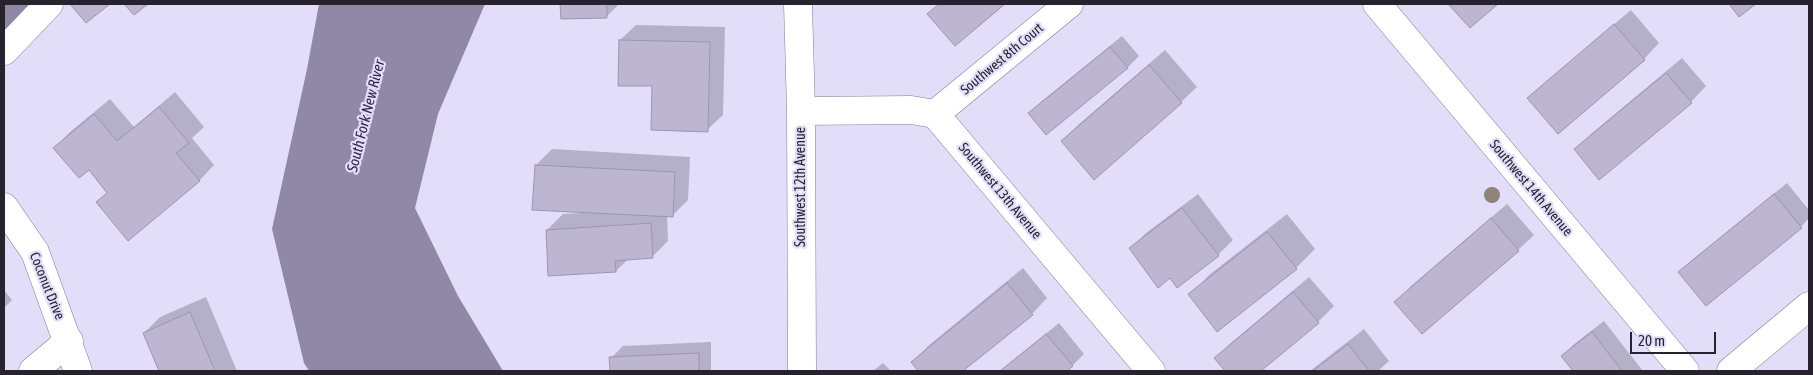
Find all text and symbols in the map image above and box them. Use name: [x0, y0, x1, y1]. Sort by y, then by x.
street label: Southwest 8th Court: [957, 20, 1047, 98]
water label: South Fork New River: [343, 58, 389, 174]
street label: Southwest 12th Avenue: [793, 127, 809, 247]
street label: Southwest 14th Avenue: [1486, 137, 1576, 239]
street label: Southwest 13th Avenue: [955, 140, 1045, 242]
street label: Coconut Drive: [26, 250, 68, 322]
scale bar: [1633, 322, 1719, 354]
text: 20 m: [1638, 332, 1665, 349]

